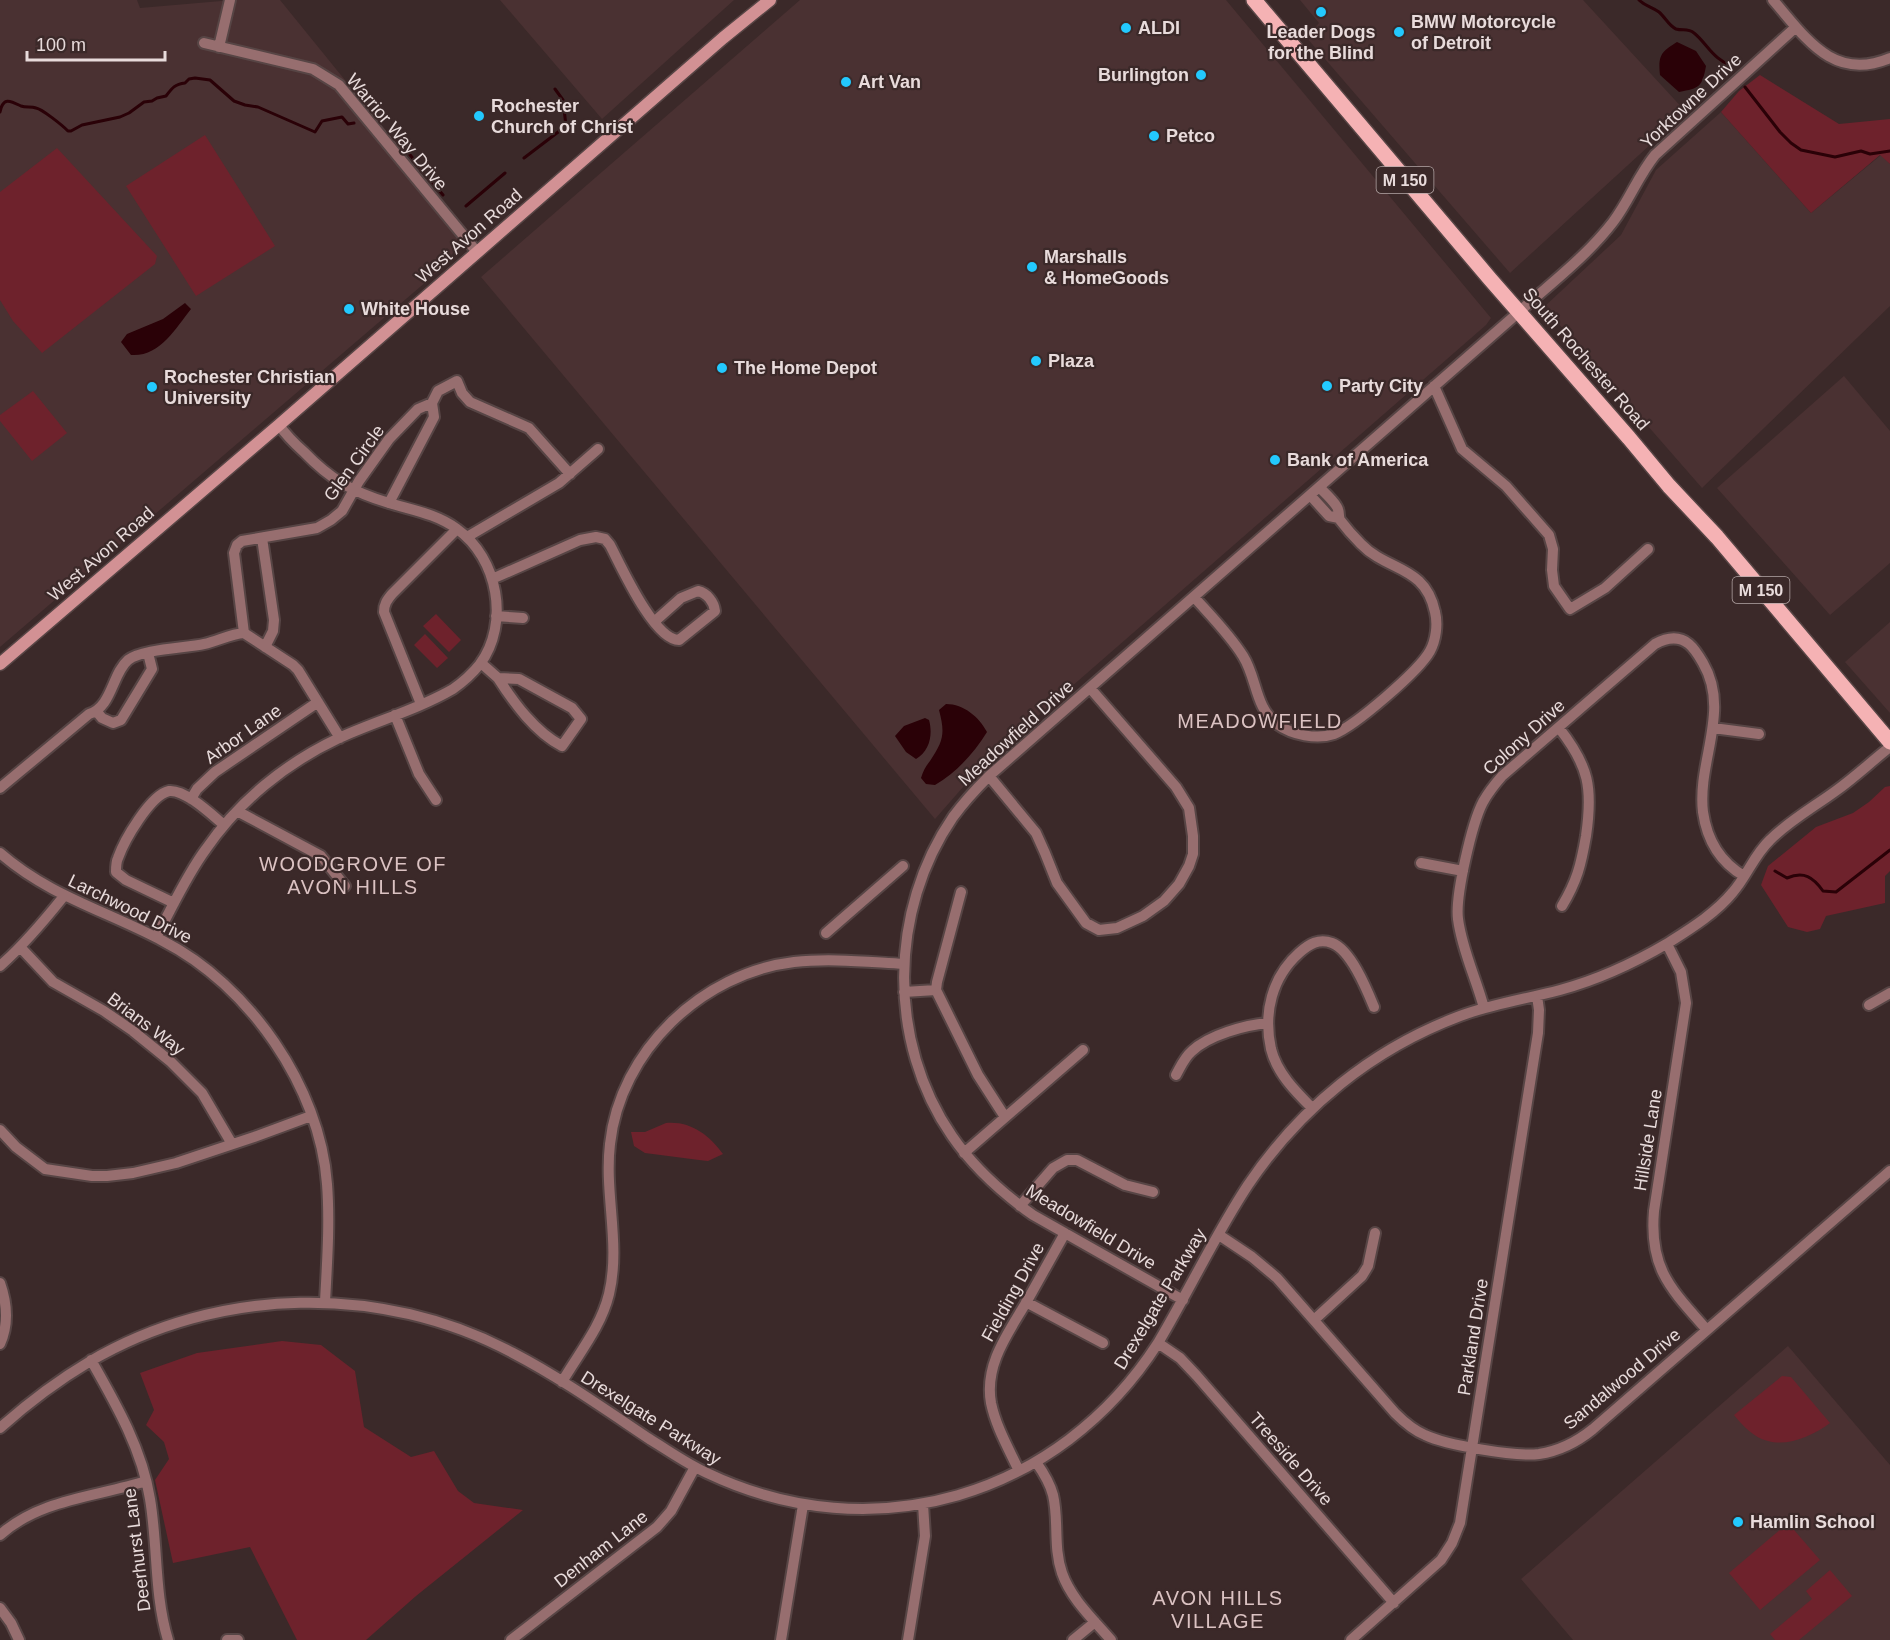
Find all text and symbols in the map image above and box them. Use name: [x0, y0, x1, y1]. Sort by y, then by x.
marker: Leader Dogs for the Blind: [1314, 5, 1328, 19]
place label: BMW Motorcycle of Detroit: [1411, 12, 1556, 53]
place label: ALDI: [1138, 18, 1180, 38]
marker: ALDI: [1119, 21, 1133, 35]
place label: Leader Dogs for the Blind: [1266, 22, 1376, 63]
scale bar: [27, 24, 165, 62]
marker: BMW Motorcycle of Detroit: [1392, 25, 1406, 39]
text: 100 m: [36, 35, 86, 55]
street label: Yorktowne Drive: [1636, 49, 1746, 153]
place label: Burlington: [1098, 65, 1189, 85]
marker: Burlington: [1194, 68, 1208, 82]
street label: Warrior Way Drive: [343, 70, 451, 194]
place label: Art Van: [858, 72, 921, 92]
marker: Art Van: [839, 75, 853, 89]
place label: Rochester Church of Christ: [491, 96, 633, 137]
marker: Rochester Church of Christ: [472, 109, 486, 123]
place label: Petco: [1166, 126, 1215, 146]
marker: Petco: [1147, 129, 1161, 143]
road number: M 150: [1376, 167, 1434, 193]
street label: West Avon Road: [412, 185, 526, 287]
place label: Marshalls & HomeGoods: [1044, 247, 1169, 288]
marker: Marshalls & HomeGoods: [1025, 260, 1039, 274]
street label: South Rochester Road: [1519, 284, 1653, 434]
place label: White House: [361, 299, 470, 319]
marker: White House: [342, 302, 356, 316]
place label: Plaza: [1048, 351, 1095, 371]
marker: Plaza: [1029, 354, 1043, 368]
place label: The Home Depot: [734, 358, 877, 378]
marker: The Home Depot: [715, 361, 729, 375]
place label: Rochester Christian University: [164, 367, 335, 408]
place label: Party City: [1339, 376, 1423, 396]
marker: Party City: [1320, 379, 1334, 393]
marker: Rochester Christian University: [145, 380, 159, 394]
street label: Glen Circle: [320, 421, 388, 505]
place label: Bank of America: [1287, 450, 1429, 470]
marker: Bank of America: [1268, 453, 1282, 467]
street label: West Avon Road: [44, 503, 158, 605]
road number: M 150: [1732, 577, 1790, 603]
street label: Meadowfield Drive: [954, 676, 1078, 790]
street label: Colony Drive: [1479, 695, 1569, 779]
street label: Arbor Lane: [201, 700, 285, 768]
district label: MEADOWFIELD: [1177, 710, 1343, 732]
district label: WOODGROVE OF AVON HILLS: [259, 853, 447, 898]
street label: Larchwood Drive: [65, 870, 195, 948]
street label: Brians Way: [104, 989, 188, 1059]
street label: Hillside Lane: [1630, 1088, 1666, 1192]
street label: Meadowfield Drive: [1022, 1180, 1160, 1274]
street label: Drexelgate Parkway: [1110, 1225, 1210, 1373]
street label: Fielding Drive: [978, 1239, 1048, 1345]
street label: Parkland Drive: [1454, 1277, 1492, 1397]
street label: Sandalwood Drive: [1560, 1324, 1684, 1434]
street label: Drexelgate Parkway: [577, 1367, 725, 1469]
street label: Treeside Drive: [1245, 1409, 1337, 1509]
street label: Deerhurst Lane: [120, 1487, 154, 1613]
street label: Denham Lane: [550, 1506, 652, 1592]
place label: Hamlin School: [1750, 1512, 1875, 1532]
marker: Hamlin School: [1731, 1515, 1745, 1529]
district label: AVON HILLS VILLAGE: [1152, 1587, 1284, 1632]

